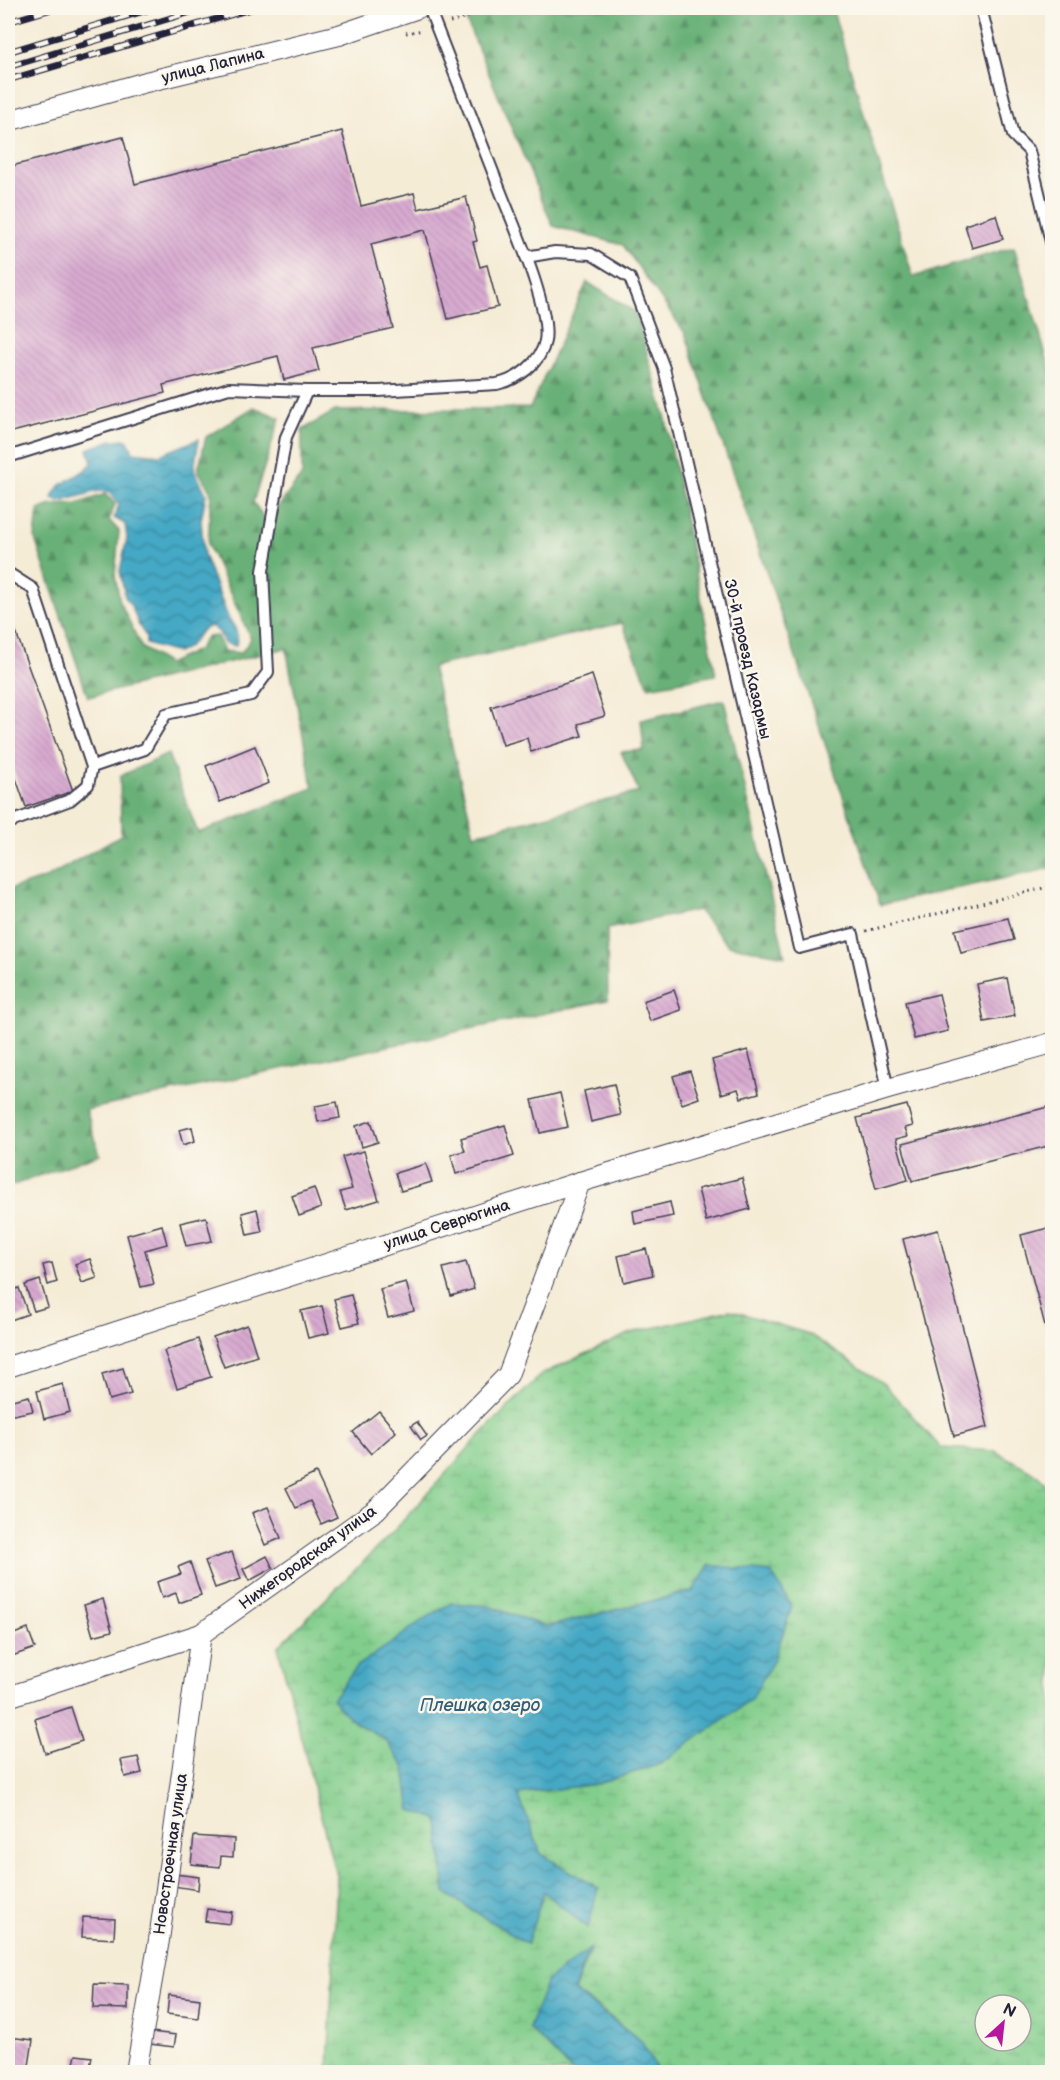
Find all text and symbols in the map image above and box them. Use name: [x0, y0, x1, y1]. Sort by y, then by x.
street label: улица Лапина: [160, 44, 267, 88]
street label: 30-й проезд Казармы: [719, 577, 775, 741]
street label: улица Севрюгина: [382, 1196, 513, 1254]
street label: Нижегородская улица: [236, 1502, 381, 1614]
water label: Плешка озеро: [420, 1695, 541, 1716]
street label: Новостроечная улица: [150, 1772, 192, 1936]
north arrow: [973, 1993, 1033, 2053]
text: N: [999, 2000, 1019, 2022]

